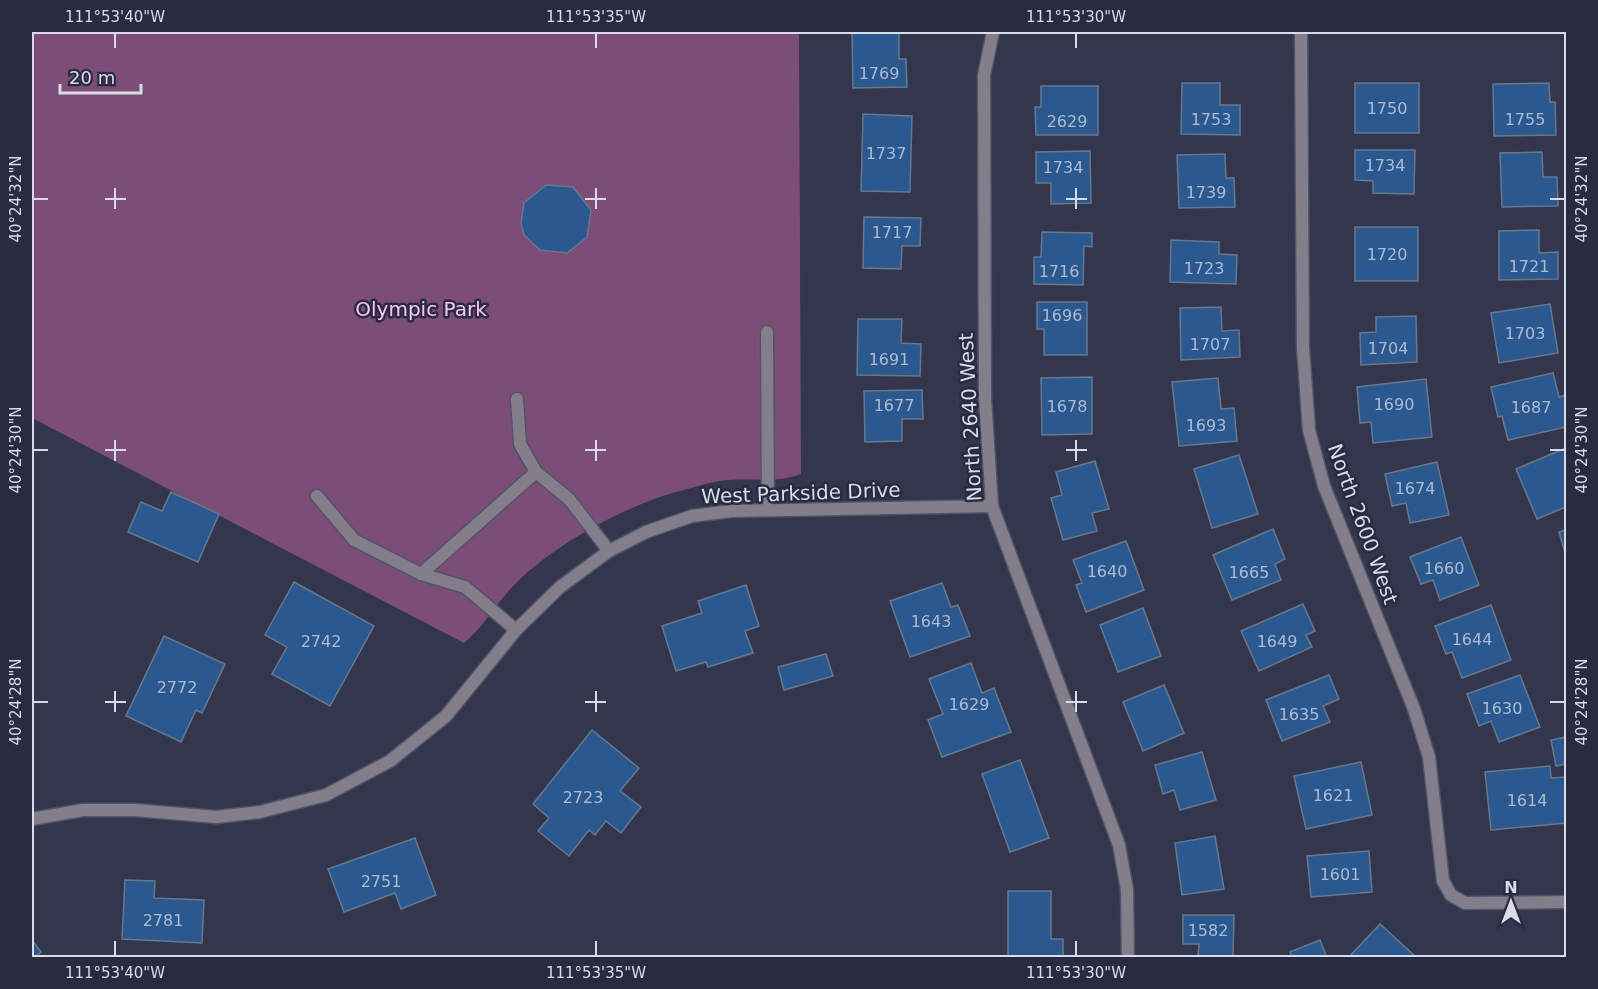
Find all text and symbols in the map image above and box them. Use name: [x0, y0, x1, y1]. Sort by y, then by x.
text: 111°53'40"W: [65, 8, 165, 26]
text: 111°53'35"W: [546, 8, 646, 26]
text: 111°53'30"W: [1026, 8, 1126, 26]
scale bar: [60, 57, 141, 95]
house number: 1769: [859, 64, 899, 83]
text: 20 m: [69, 67, 115, 88]
house number: 1750: [1367, 99, 1407, 118]
house number: 1753: [1191, 110, 1231, 129]
house number: 1755: [1505, 110, 1545, 129]
house number: 2629: [1047, 112, 1087, 131]
house number: 1737: [866, 144, 906, 163]
text: 40°24'32"N: [7, 155, 25, 243]
text: 40°24'32"N: [1573, 155, 1591, 243]
house number: 1734: [1365, 156, 1405, 175]
house number: 1734: [1043, 158, 1083, 177]
house number: 1739: [1186, 183, 1226, 202]
house number: 1717: [872, 223, 912, 242]
house number: 1720: [1367, 245, 1407, 264]
house number: 1721: [1509, 257, 1549, 276]
house number: 1723: [1184, 259, 1224, 278]
house number: 1716: [1039, 262, 1079, 281]
park label: Olympic Park: [355, 297, 487, 321]
house number: 1696: [1042, 306, 1082, 325]
house number: 1703: [1505, 324, 1545, 343]
street label: North 2640 West: [954, 332, 986, 502]
house number: 1707: [1190, 335, 1230, 354]
house number: 1704: [1368, 339, 1408, 358]
house number: 1691: [869, 350, 909, 369]
house number: 1690: [1374, 395, 1414, 414]
house number: 1677: [874, 396, 914, 415]
house number: 1678: [1047, 397, 1087, 416]
house number: 1687: [1511, 398, 1551, 417]
text: 40°24'30"N: [7, 406, 25, 494]
text: 40°24'30"N: [1573, 406, 1591, 494]
house number: 1693: [1186, 416, 1226, 435]
street label: North 2600 West: [1323, 441, 1403, 608]
street label: West Parkside Drive: [701, 478, 901, 508]
house number: 1674: [1395, 479, 1435, 498]
house number: 1660: [1424, 559, 1464, 578]
house number: 1640: [1087, 562, 1127, 581]
house number: 1665: [1229, 563, 1269, 582]
house number: 1643: [911, 612, 951, 631]
house number: 1644: [1452, 630, 1492, 649]
house number: 2742: [301, 632, 341, 651]
house number: 1649: [1257, 632, 1297, 651]
text: 40°24'28"N: [7, 658, 25, 746]
text: 40°24'28"N: [1573, 658, 1591, 746]
house number: 2772: [157, 678, 197, 697]
house number: 1629: [949, 695, 989, 714]
house number: 1630: [1482, 699, 1522, 718]
house number: 1635: [1279, 705, 1319, 724]
house number: 1621: [1313, 786, 1353, 805]
house number: 2723: [563, 788, 603, 807]
house number: 1614: [1507, 791, 1547, 810]
house number: 1601: [1320, 865, 1360, 884]
house number: 2751: [361, 872, 401, 891]
north arrow: [1481, 872, 1541, 932]
text: N: [1504, 878, 1518, 897]
house number: 2781: [143, 911, 183, 930]
house number: 1582: [1188, 921, 1228, 940]
text: 111°53'40"W: [65, 964, 165, 982]
text: 111°53'35"W: [546, 964, 646, 982]
text: 111°53'30"W: [1026, 964, 1126, 982]

